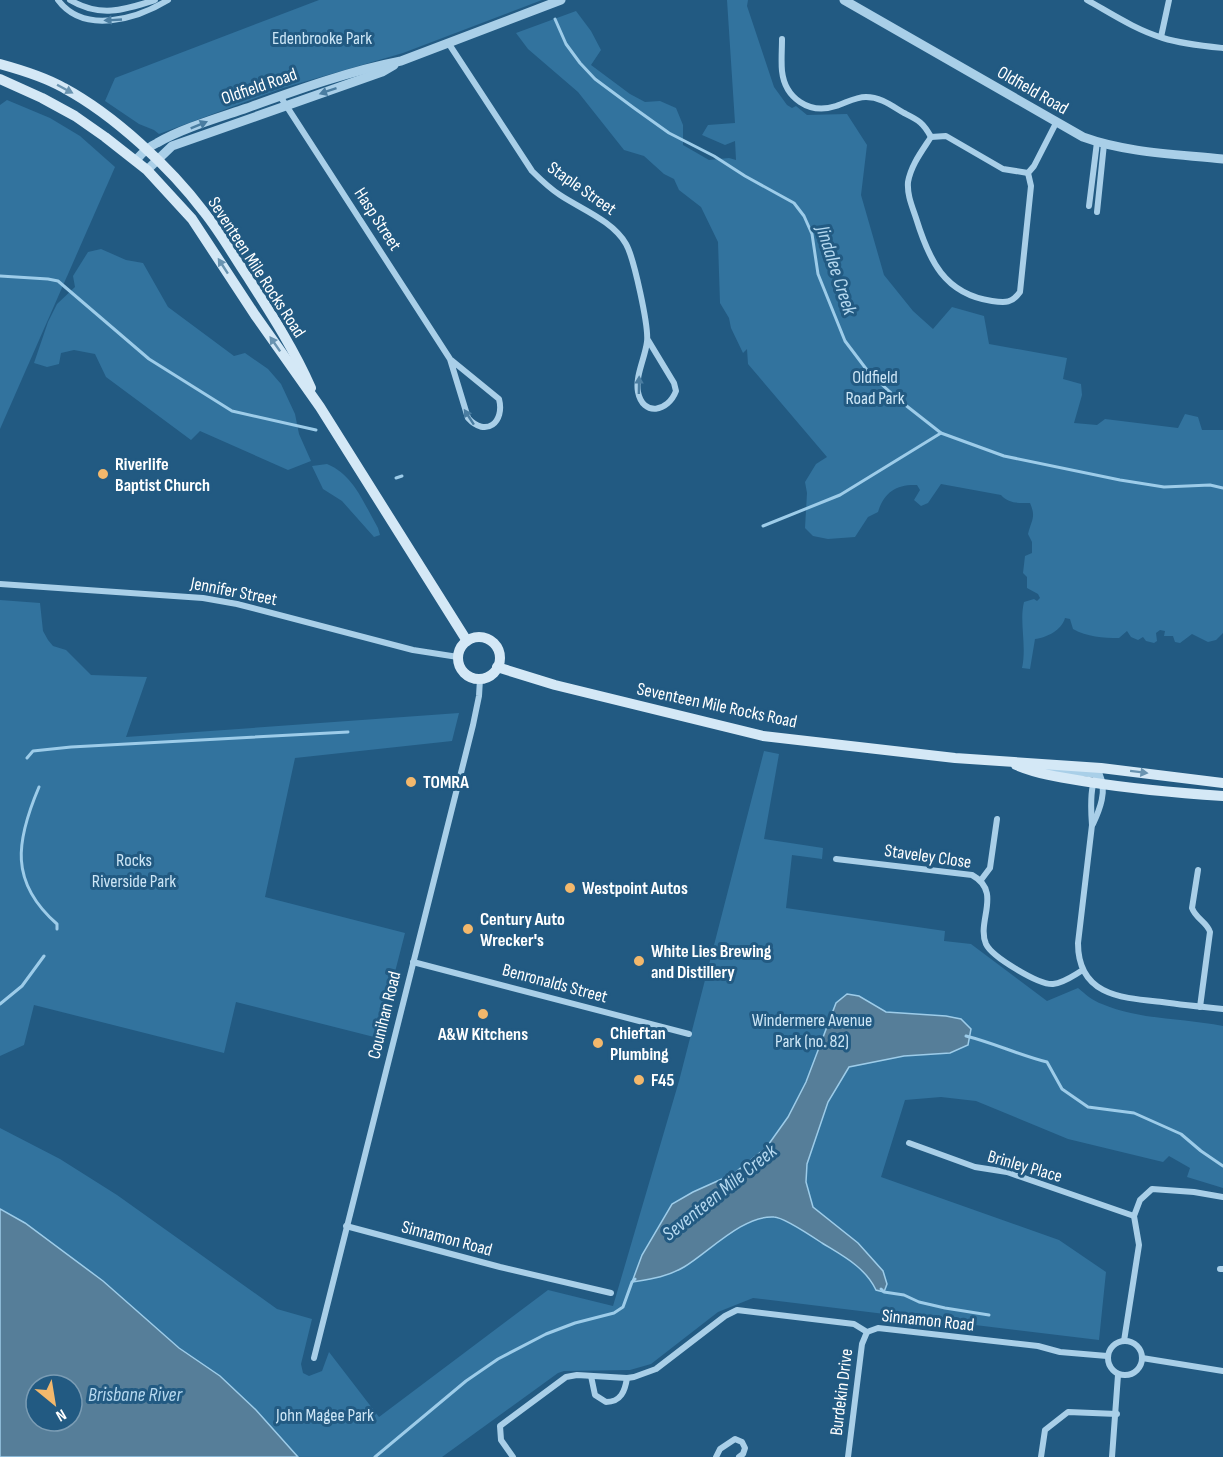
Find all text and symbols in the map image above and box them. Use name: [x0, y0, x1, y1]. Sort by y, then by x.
one-way arrow: [104, 15, 123, 24]
park label: Edenbrooke Park: [272, 28, 372, 49]
street label: Oldfield Road: [993, 62, 1072, 119]
street label: Oldfield Road: [219, 64, 300, 109]
one-way arrow: [57, 84, 74, 93]
one-way arrow: [319, 87, 337, 97]
one-way arrow: [190, 120, 208, 129]
street label: Staple Street: [543, 157, 620, 220]
street label: Hasp Street: [349, 184, 406, 255]
street label: Seventeen Mile Rocks Road: [203, 193, 310, 341]
water label: Jindalee Creek: [810, 222, 862, 319]
one-way arrow: [218, 258, 229, 274]
one-way arrow: [269, 337, 281, 353]
park label: Oldfield Road Park: [845, 367, 905, 409]
one-way arrow: [634, 376, 644, 395]
one-way arrow: [464, 409, 475, 425]
place label: Riverlife Baptist Church: [115, 454, 210, 496]
marker: Riverlife Baptist Church: [96, 467, 110, 481]
street label: Jennifer Street: [188, 573, 279, 610]
street label: Seventeen Mile Rocks Road: [635, 678, 799, 733]
one-way arrow: [1130, 768, 1149, 777]
place label: TOMRA: [423, 772, 469, 793]
marker: TOMRA: [404, 775, 418, 789]
street label: Staveley Close: [883, 840, 973, 873]
park label: Rocks Riverside Park: [92, 850, 176, 892]
place label: Westpoint Autos: [582, 878, 688, 899]
marker: Westpoint Autos: [563, 881, 577, 895]
place label: Century Auto Wrecker's: [480, 909, 565, 951]
marker: Century Auto Wrecker's: [461, 922, 475, 936]
place label: White Lies Brewing and Distillery: [651, 941, 772, 983]
marker: White Lies Brewing and Distillery: [632, 954, 646, 968]
street label: Benronalds Street: [500, 959, 610, 1008]
street label: Counihan Road: [363, 969, 406, 1061]
marker: A&W Kitchens: [476, 1007, 490, 1021]
park label: Windermere Avenue Park (no. 82): [752, 1010, 872, 1052]
place label: Chieftan Plumbing: [610, 1023, 669, 1065]
place label: A&W Kitchens: [437, 1024, 528, 1045]
marker: Chieftan Plumbing: [591, 1036, 605, 1050]
place label: F45: [651, 1070, 674, 1091]
marker: F45: [632, 1073, 646, 1087]
water label: Seventeen Mile Creek: [658, 1139, 782, 1246]
street label: Brinley Place: [985, 1146, 1065, 1187]
street label: Sinnamon Road: [399, 1216, 494, 1261]
street label: Sinnamon Road: [881, 1305, 975, 1336]
street label: Burdekin Drive: [826, 1347, 857, 1437]
north arrow: [24, 1373, 84, 1433]
water label: Brisbane River: [88, 1383, 183, 1407]
text: N: [52, 1404, 69, 1425]
park label: John Magee Park: [275, 1405, 374, 1426]

